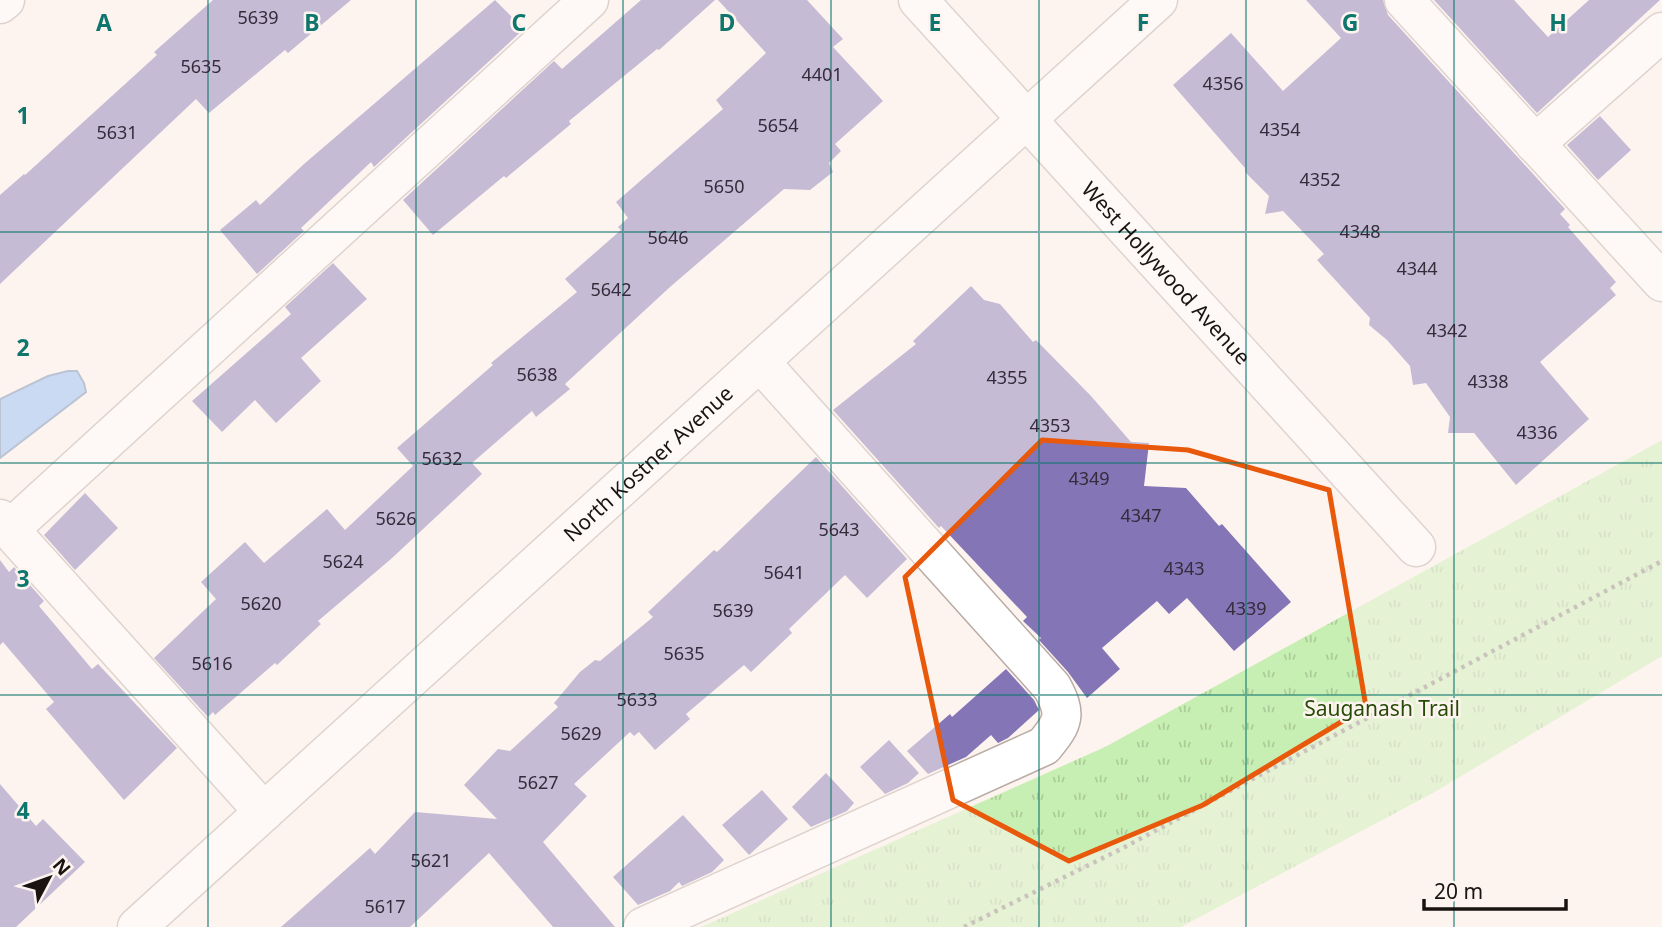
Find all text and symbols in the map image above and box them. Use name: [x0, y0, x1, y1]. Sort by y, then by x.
house number: 5639: [237, 5, 279, 29]
text: A: [96, 6, 112, 38]
text: B: [304, 6, 320, 38]
text: C: [512, 6, 527, 38]
text: D: [719, 6, 735, 38]
text: E: [929, 6, 941, 38]
text: F: [1137, 6, 1149, 38]
text: G: [1342, 6, 1358, 38]
text: H: [1549, 6, 1567, 38]
house number: 5635: [180, 54, 222, 78]
house number: 4401: [801, 62, 843, 86]
house number: 4356: [1202, 71, 1244, 95]
text: 1: [16, 99, 30, 131]
house number: 5654: [757, 113, 799, 137]
house number: 4354: [1259, 117, 1301, 141]
house number: 5631: [96, 120, 138, 144]
house number: 4352: [1299, 167, 1341, 191]
house number: 5650: [703, 174, 745, 198]
street label: West Hollywood Avenue: [1076, 175, 1257, 370]
house number: 4348: [1339, 219, 1381, 243]
house number: 5646: [647, 225, 689, 249]
house number: 4344: [1396, 256, 1438, 280]
house number: 5642: [590, 277, 632, 301]
house number: 4342: [1426, 318, 1468, 342]
text: 2: [16, 331, 30, 363]
house number: 5638: [516, 362, 558, 386]
house number: 4355: [986, 365, 1028, 389]
house number: 4338: [1467, 369, 1509, 393]
street label: North Kostner Avenue: [557, 379, 739, 547]
house number: 4353: [1029, 413, 1071, 437]
house number: 4336: [1516, 420, 1558, 444]
house number: 5632: [421, 446, 463, 470]
house number: 4349: [1068, 466, 1110, 490]
house number: 4347: [1120, 503, 1162, 527]
house number: 5626: [375, 506, 417, 530]
house number: 5643: [818, 517, 860, 541]
house number: 5624: [322, 549, 364, 573]
house number: 4343: [1163, 556, 1205, 580]
house number: 5641: [763, 560, 805, 584]
text: 3: [16, 562, 30, 594]
house number: 5620: [240, 591, 282, 615]
house number: 4339: [1225, 596, 1267, 620]
house number: 5639: [712, 598, 754, 622]
house number: 5635: [663, 641, 705, 665]
house number: 5616: [191, 651, 233, 675]
house number: 5633: [616, 687, 658, 711]
park label: Sauganash Trail: [1304, 694, 1460, 722]
house number: 5629: [560, 721, 602, 745]
house number: 5627: [517, 770, 559, 794]
text: 4: [16, 794, 30, 826]
north arrow: [14, 843, 84, 913]
house number: 5621: [410, 848, 452, 872]
text: N: [47, 852, 77, 881]
scale bar: [1424, 867, 1566, 911]
text: 20 m: [1434, 877, 1483, 905]
house number: 5617: [364, 894, 406, 918]

